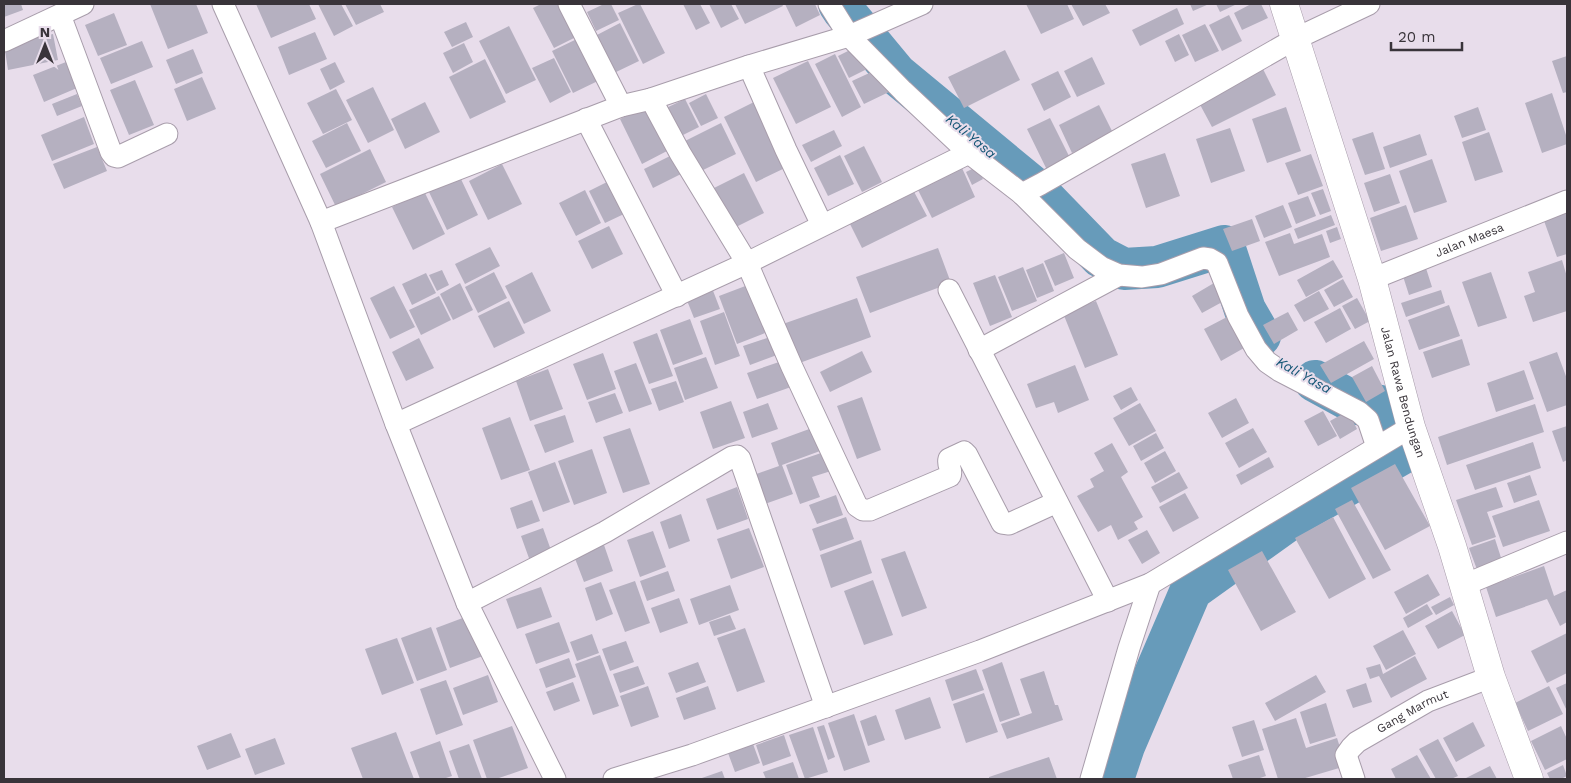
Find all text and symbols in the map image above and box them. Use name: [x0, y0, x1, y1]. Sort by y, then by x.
north arrow: [20, 20, 70, 70]
scale bar: [1391, 20, 1462, 52]
text: N: [40, 24, 50, 40]
text: 20 m: [1398, 28, 1436, 46]
water label: Kali Yasa: [943, 110, 1000, 162]
street label: Jalan Maesa: [1433, 220, 1506, 260]
street label: Jalan Rawa Bendungan: [1378, 325, 1428, 460]
water label: Kali Yasa: [1274, 353, 1335, 397]
street label: Gang Marmut: [1374, 687, 1450, 736]

